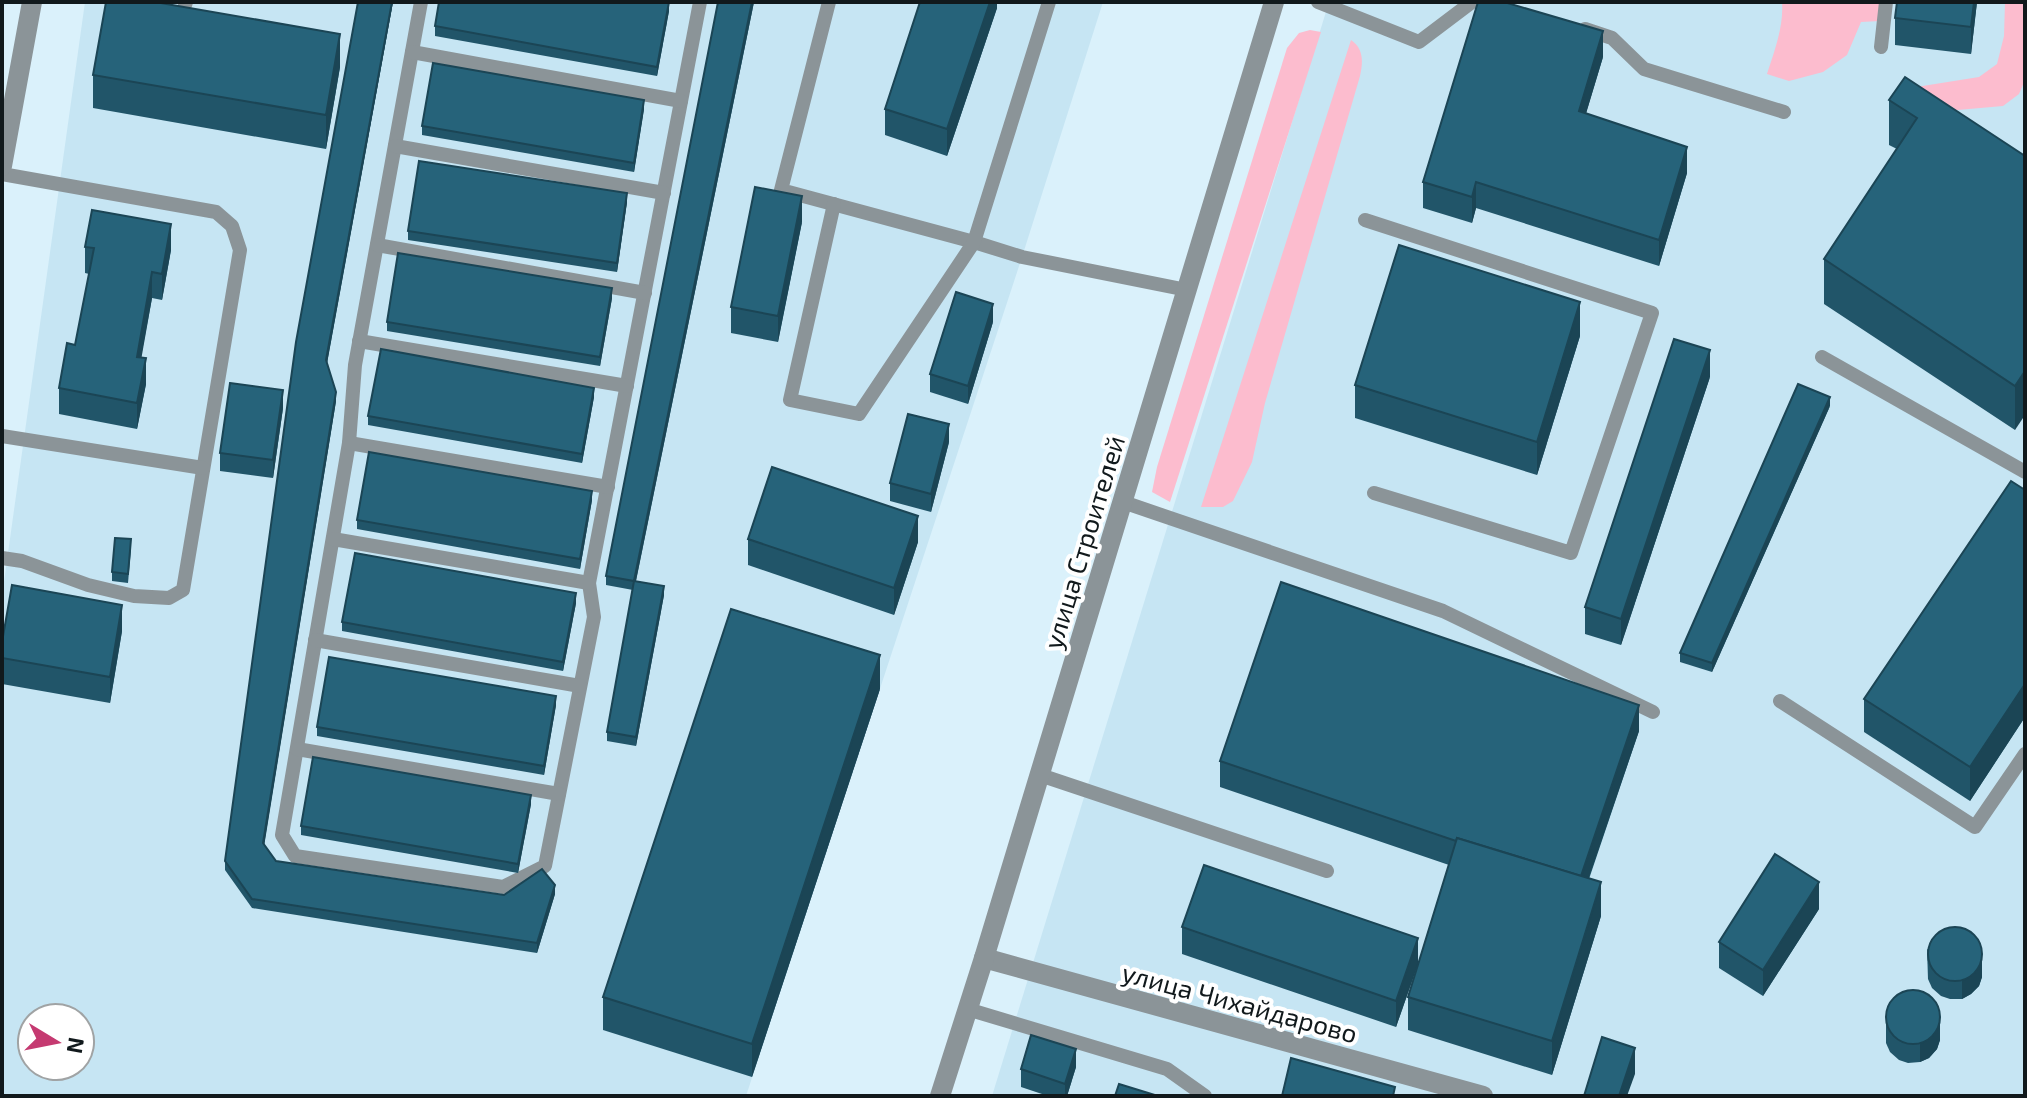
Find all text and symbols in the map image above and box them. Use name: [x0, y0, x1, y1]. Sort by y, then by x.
street label: улица Строителей: [1036, 431, 1131, 653]
street label: улица Чихайдарово: [1119, 956, 1361, 1049]
north arrow: [16, 1002, 96, 1082]
text: N: [62, 1036, 91, 1056]

